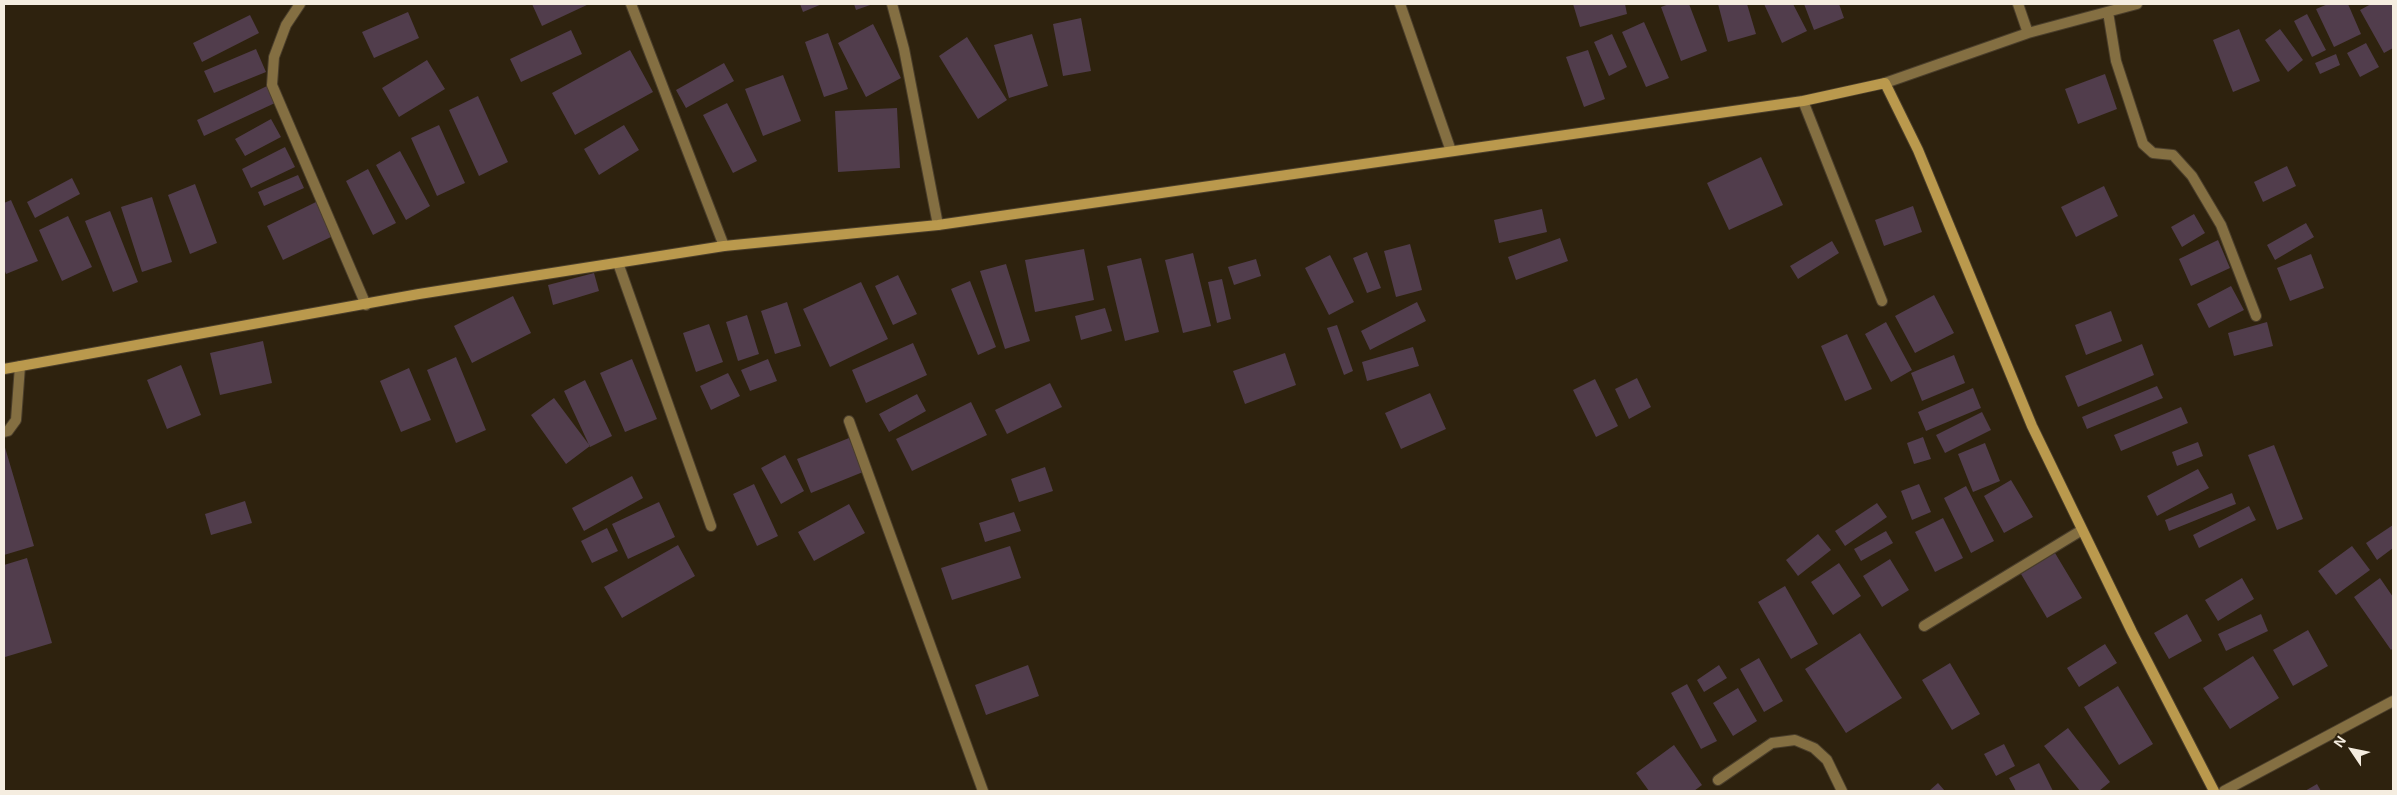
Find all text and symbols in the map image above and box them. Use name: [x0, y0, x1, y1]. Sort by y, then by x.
north arrow: [2327, 725, 2377, 775]
text: N: [2330, 733, 2349, 750]

